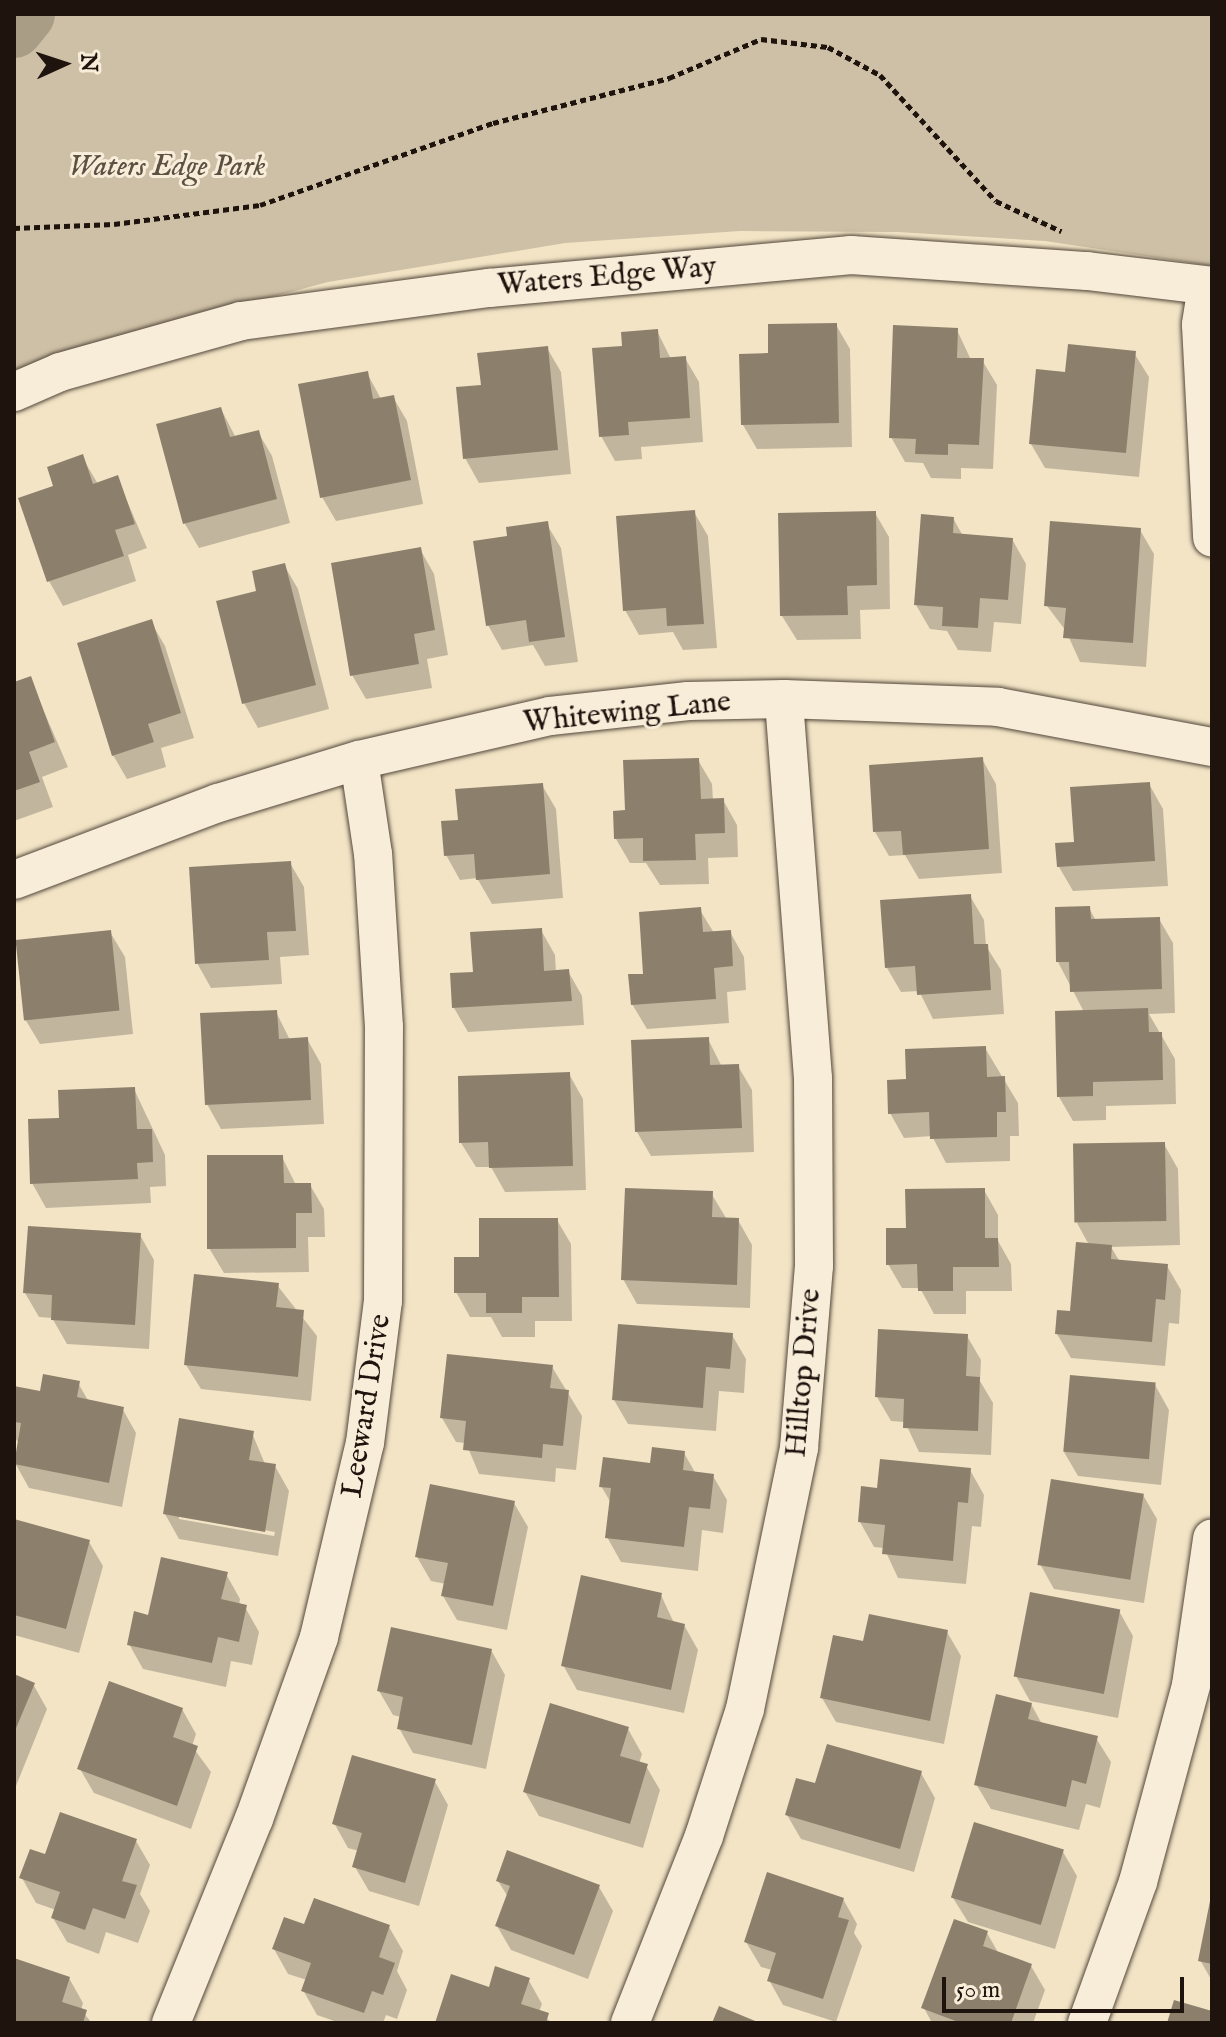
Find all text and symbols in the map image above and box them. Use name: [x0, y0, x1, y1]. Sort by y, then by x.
north arrow: [24, 24, 104, 104]
text: N: [73, 52, 102, 73]
park label: Waters Edge Park: [69, 149, 265, 185]
street label: Waters Edge Way: [496, 250, 718, 304]
street label: Whitewing Lane: [521, 684, 733, 742]
street label: Hilltop Drive: [779, 1287, 829, 1459]
street label: Leeward Drive: [335, 1312, 399, 1500]
scale bar: [946, 1961, 1188, 2011]
text: 50 m: [956, 1975, 1000, 2006]

